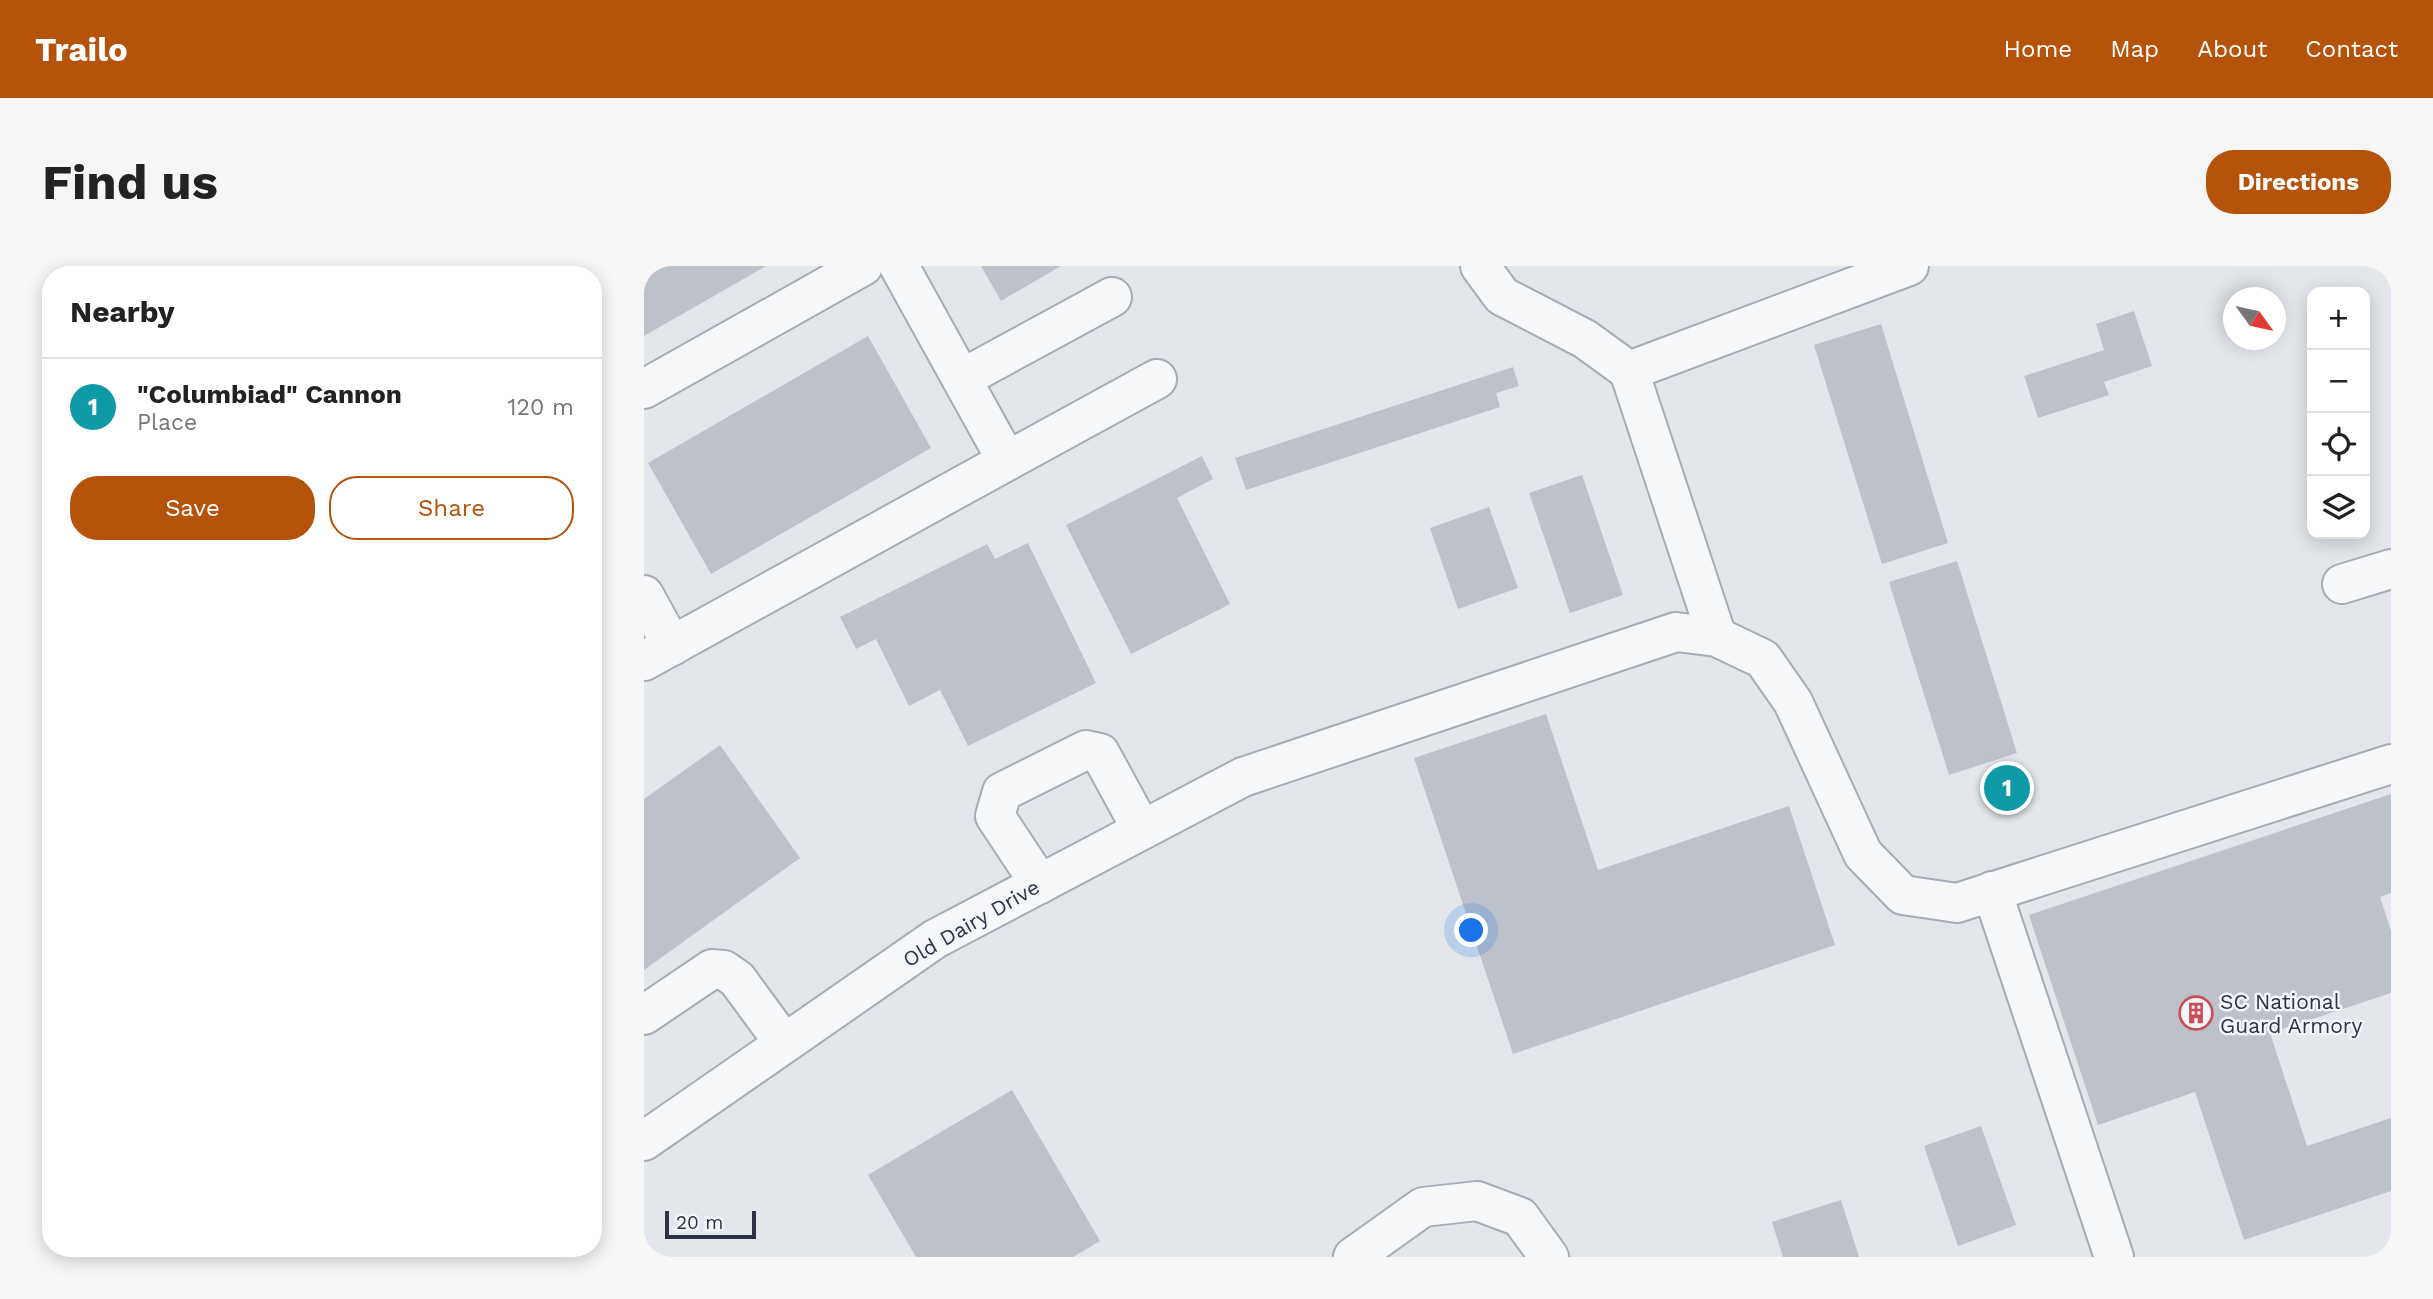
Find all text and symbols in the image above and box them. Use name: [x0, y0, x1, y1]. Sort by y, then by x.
text: Trailo: [35, 30, 128, 69]
text: Home: [2004, 35, 2072, 63]
text: Map: [2110, 35, 2159, 63]
text: About: [2197, 35, 2267, 63]
text: Contact: [2305, 35, 2398, 63]
button: Directions: [2206, 150, 2391, 214]
text: Find us: [42, 153, 218, 211]
north arrow: [2223, 287, 2286, 350]
map controls: [2307, 287, 2370, 539]
button: +: [2307, 287, 2370, 350]
text: Nearby: [70, 294, 175, 329]
button: −: [2307, 350, 2370, 413]
text: "Columbiad" Cannon: [137, 379, 402, 409]
text: 1: [88, 394, 98, 421]
text: 120 m: [508, 394, 574, 421]
text: Place: [137, 409, 197, 436]
button: locate: [2307, 413, 2370, 476]
button: Save: [70, 476, 315, 540]
button: Share: [329, 476, 574, 540]
button: layers: [2307, 476, 2370, 539]
pin: 1: [1984, 762, 2030, 814]
street label: Old Dairy Drive: [898, 874, 1044, 972]
your location: [1454, 913, 1488, 947]
place label: SC National Guard Armory: [2220, 989, 2362, 1038]
building icon: SC National Guard Armory: [2177, 994, 2215, 1032]
scale bar: [665, 1208, 756, 1240]
text: 20 m: [676, 1211, 723, 1234]

